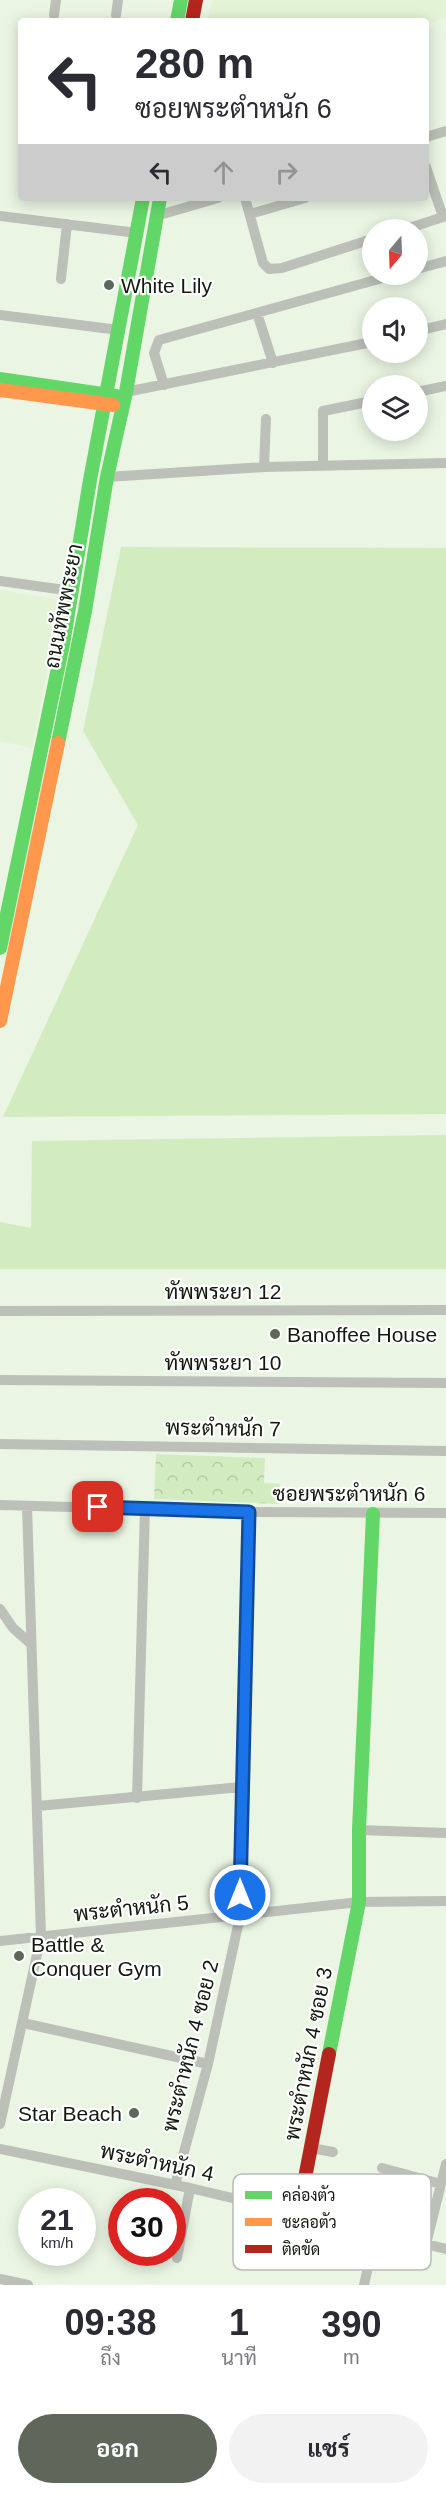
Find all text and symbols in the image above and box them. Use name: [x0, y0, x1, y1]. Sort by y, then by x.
text: 280 m: [135, 40, 254, 87]
icon: left: [36, 42, 114, 120]
text: ซอยพระตำหนัก 6: [135, 94, 332, 124]
icon: left: [144, 156, 177, 189]
icon: ahead: [207, 156, 240, 189]
icon: right: [270, 156, 303, 189]
north arrow: [362, 219, 428, 285]
map controls: [362, 219, 428, 441]
place label: White Lily: [121, 274, 213, 297]
marker: White Lily: [102, 278, 116, 292]
button: sound: [362, 297, 428, 363]
button: layers: [362, 375, 428, 441]
street label: ถนนทัพพระยา: [40, 542, 86, 670]
street label: ทัพพระยา 12: [165, 1280, 281, 1303]
place label: Banoffee House: [287, 1323, 437, 1346]
marker: Banoffee House: [268, 1327, 282, 1341]
street label: ทัพพระยา 10: [165, 1351, 281, 1374]
street label: พระตำหนัก 7: [165, 1415, 281, 1441]
pin: [72, 1481, 123, 1532]
street label: ซอยพระตำหนัก 6: [272, 1482, 426, 1505]
icon: arrive: [81, 1490, 114, 1523]
position arrow: [208, 1863, 272, 1927]
street label: พระตำหนัก 5: [72, 1891, 190, 1925]
place label: Battle & Conquer Gym: [31, 1933, 162, 1980]
marker: Battle & Conquer Gym: [12, 1949, 26, 1963]
street label: พระตำหนัก 4 ซอย 2: [158, 1958, 222, 2134]
street label: พระตำหนัก 4 ซอย 3: [280, 1965, 336, 2143]
place label: Star Beach: [18, 2102, 122, 2125]
marker: Star Beach: [127, 2106, 141, 2120]
street label: พระตำหนัก 4: [98, 2139, 216, 2185]
legend: [233, 2174, 431, 2270]
text: คล่องตัว: [282, 2185, 336, 2204]
speed limit sign: 30: [108, 2188, 186, 2266]
text: 21: [40, 2203, 74, 2236]
text: ชะลอตัว: [282, 2212, 337, 2231]
text: km/h: [41, 2234, 73, 2251]
text: ติดขัด: [282, 2239, 320, 2258]
text: 09:38: [65, 2302, 157, 2343]
text: 1: [229, 2302, 249, 2343]
text: 390: [321, 2304, 381, 2345]
text: m: [343, 2346, 360, 2368]
text: ถึง: [100, 2347, 121, 2369]
text: นาที: [221, 2347, 257, 2369]
button: ออก: [18, 2414, 217, 2483]
button: แชร์: [229, 2414, 428, 2483]

